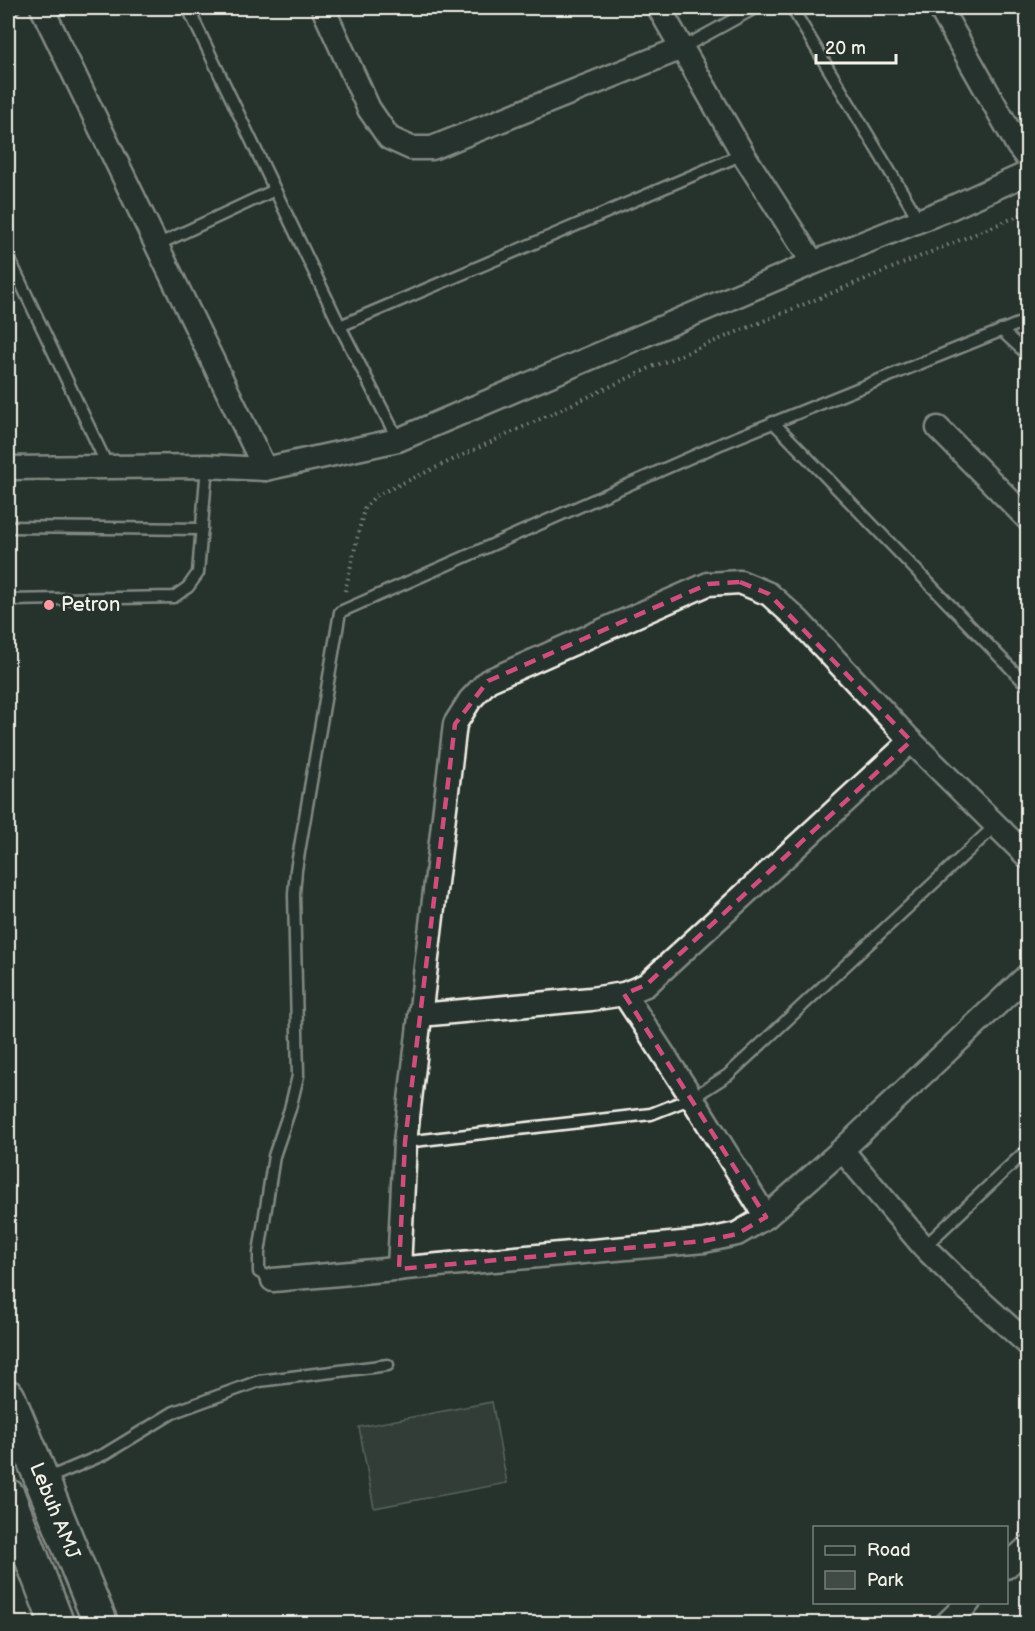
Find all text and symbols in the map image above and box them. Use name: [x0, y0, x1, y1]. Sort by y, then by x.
scale bar: [816, 27, 896, 65]
text: 20 m: [825, 38, 866, 59]
place label: Petron: [61, 593, 120, 617]
marker: Petron: [42, 598, 56, 612]
street label: Lebuh AMJ: [24, 1459, 85, 1563]
legend: [813, 1526, 1008, 1604]
text: Road: [867, 1540, 911, 1561]
text: Park: [867, 1570, 903, 1591]

